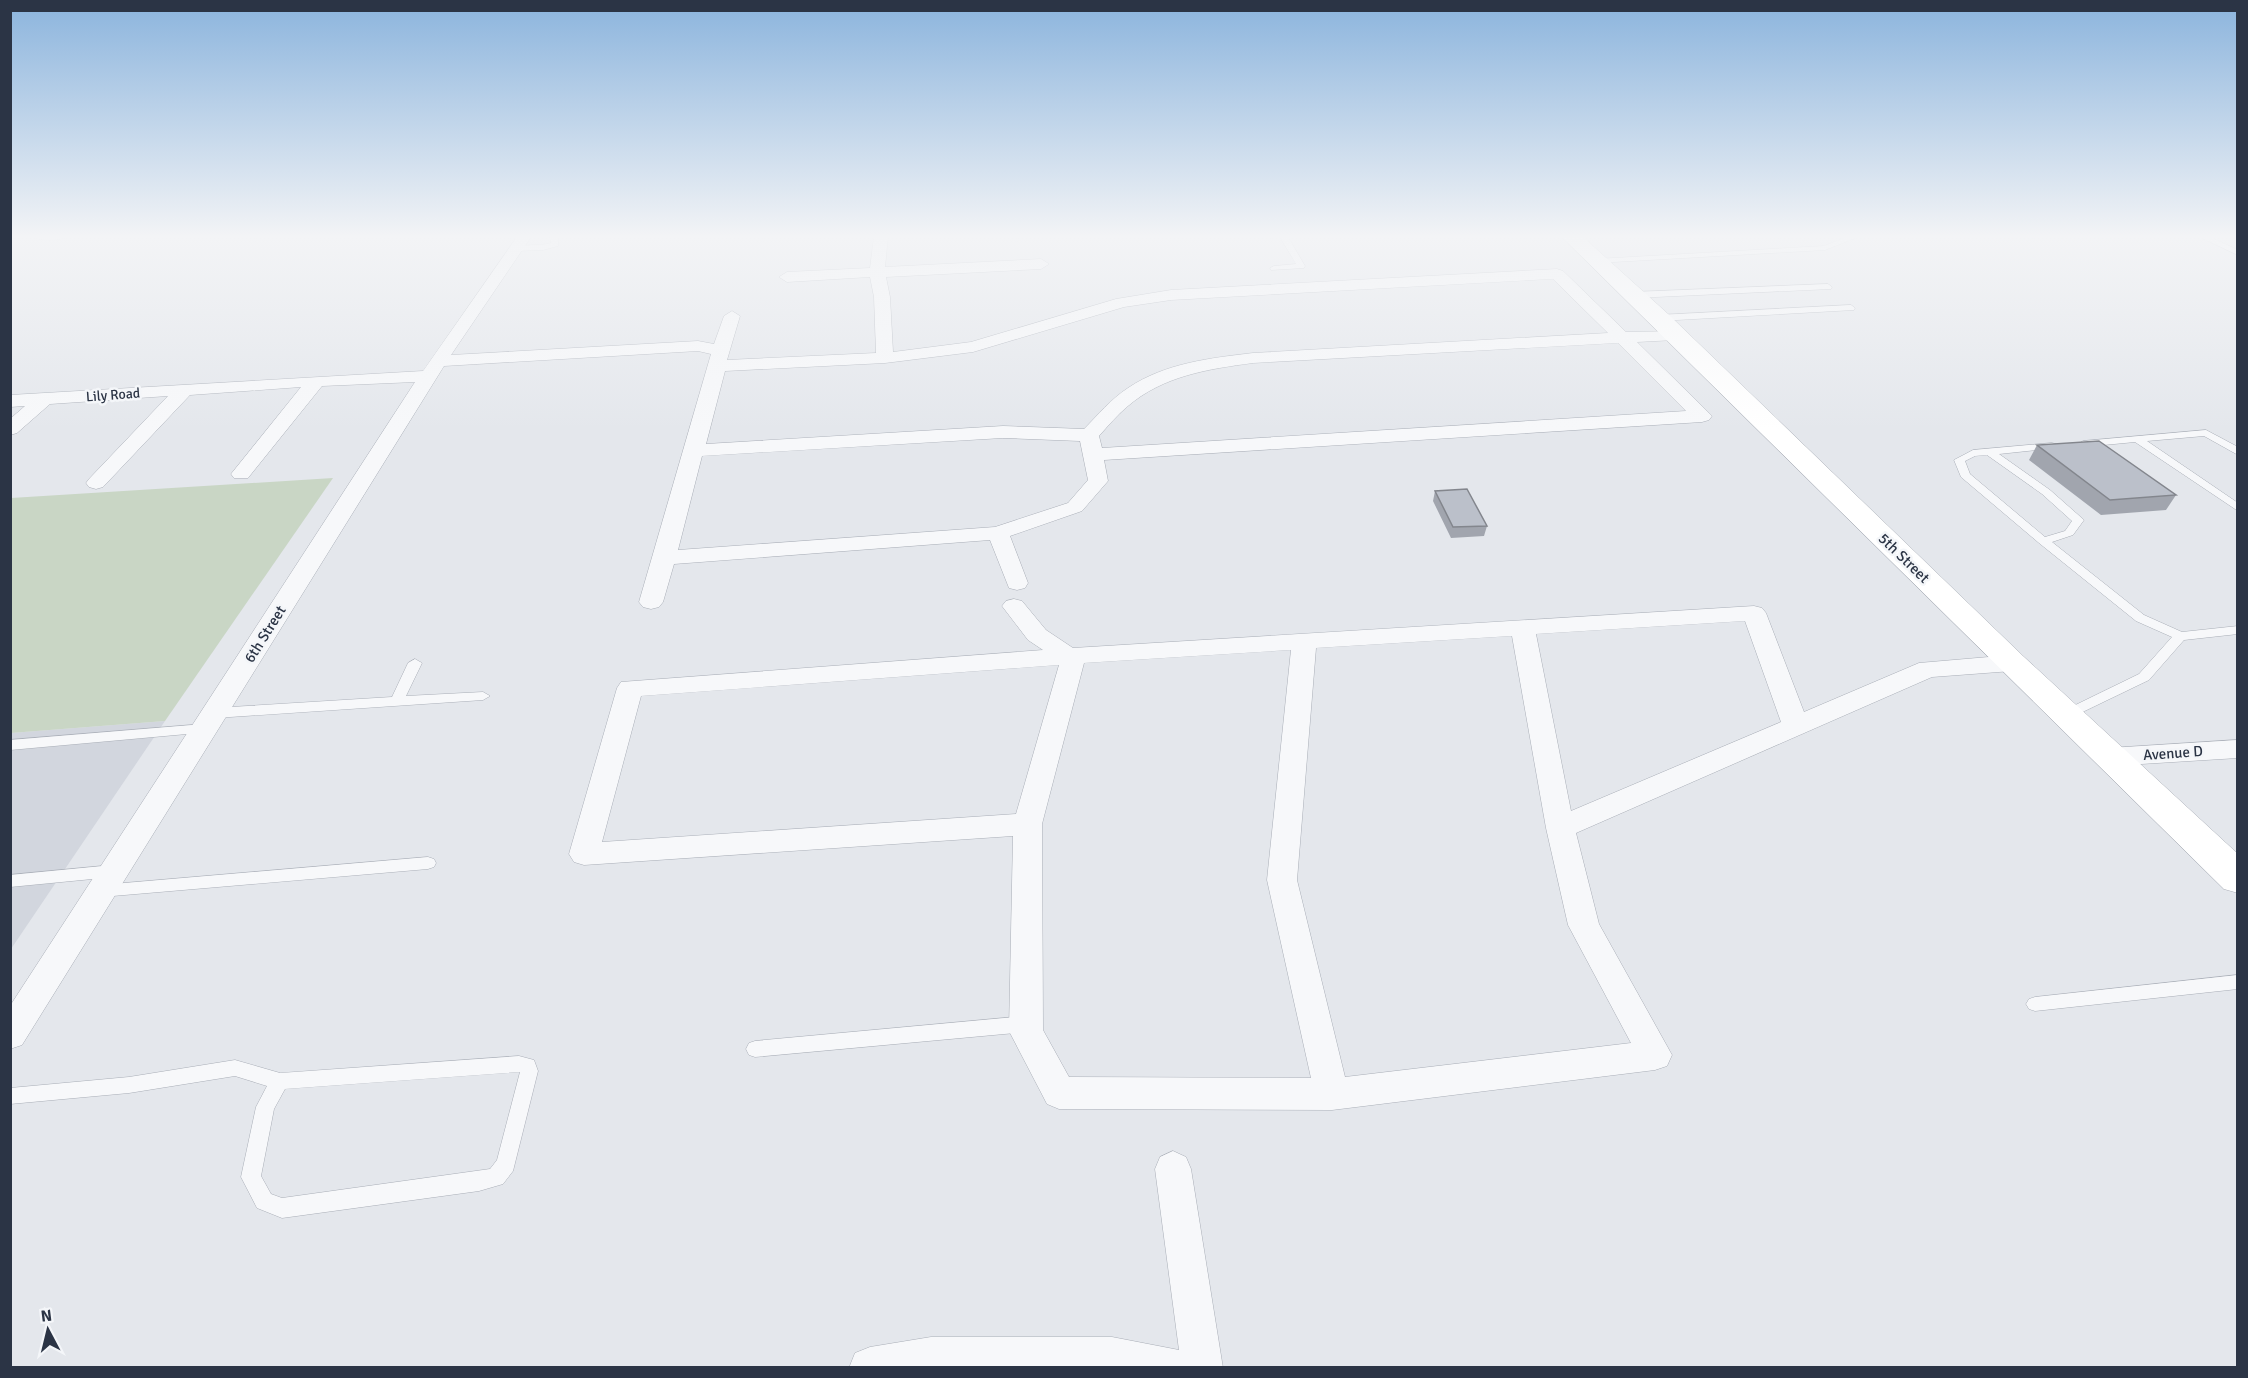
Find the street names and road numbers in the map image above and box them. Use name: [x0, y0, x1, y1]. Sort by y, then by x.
street label: Lily Road: [85, 385, 141, 405]
street label: 5th Street: [1875, 529, 1933, 587]
street label: 6th Street: [240, 602, 290, 666]
street label: Avenue D: [2142, 742, 2204, 764]

